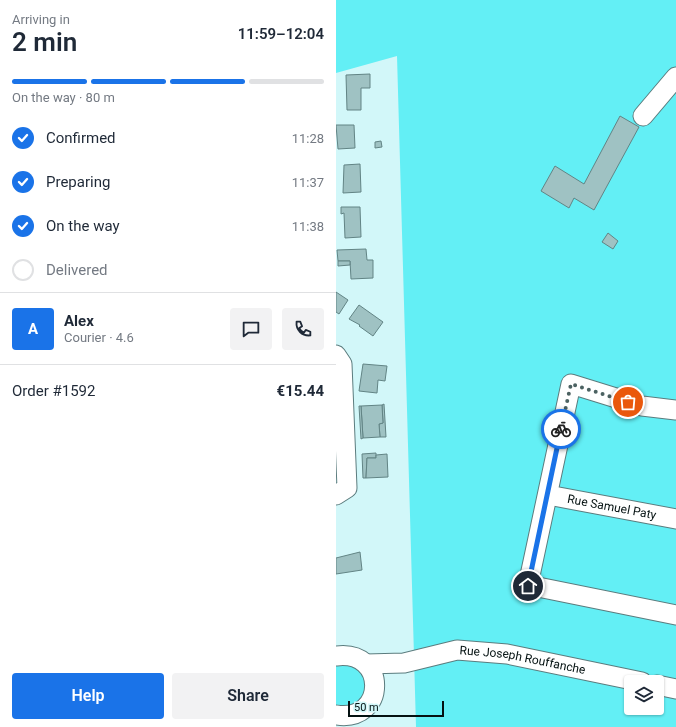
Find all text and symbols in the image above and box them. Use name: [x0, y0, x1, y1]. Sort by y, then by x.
text: Arriving in: [12, 12, 70, 27]
text: 11:59–12:04: [238, 25, 324, 43]
text: 2 min: [12, 27, 77, 57]
text: On the way · 80 m: [12, 90, 115, 105]
icon: check: [12, 127, 34, 149]
text: Confirmed: [46, 129, 116, 147]
text: 11:28: [292, 131, 324, 146]
icon: check: [12, 171, 34, 193]
text: Preparing: [46, 173, 110, 191]
text: 11:37: [292, 175, 324, 190]
icon: check: [12, 215, 34, 237]
text: On the way: [46, 217, 120, 235]
text: 11:38: [292, 219, 324, 234]
text: Delivered: [46, 261, 108, 279]
button: chat: [230, 308, 272, 350]
button: phone: [282, 308, 324, 350]
text: Alex: [64, 312, 94, 330]
text: A: [28, 320, 38, 338]
text: Courier · 4.6: [64, 330, 134, 345]
text: Order #1592: [12, 382, 95, 400]
text: €15.44: [277, 382, 324, 400]
pin: [611, 385, 645, 419]
icon: bag: [617, 391, 639, 413]
courier: [541, 409, 581, 449]
icon: bike: [550, 418, 572, 440]
street label: Rue Samuel Paty: [566, 492, 658, 522]
pin: [511, 569, 545, 603]
icon: home: [517, 575, 539, 597]
street label: Rue Joseph Rouffanche: [459, 643, 587, 677]
button: Help: [12, 673, 164, 719]
button: Share: [172, 673, 324, 719]
map controls: [624, 675, 664, 715]
button: layers: [624, 675, 664, 715]
scale bar: [348, 699, 444, 718]
text: 50 m: [354, 701, 379, 714]

